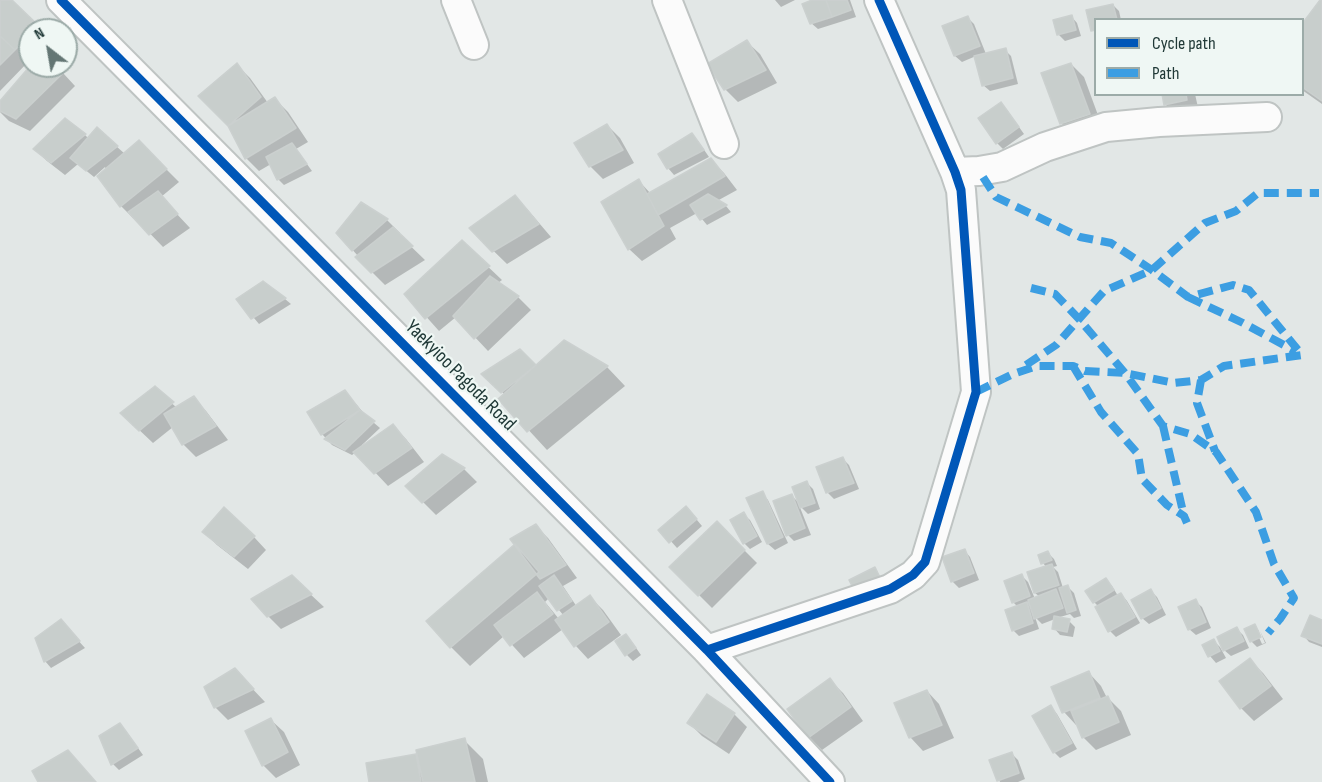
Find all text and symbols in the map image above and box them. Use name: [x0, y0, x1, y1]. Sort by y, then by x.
north arrow: [18, 18, 78, 78]
legend: [1094, 18, 1304, 96]
text: N: [31, 24, 48, 44]
text: Cycle path: [1152, 33, 1216, 54]
text: Path: [1152, 63, 1180, 84]
street label: Yaekyioo Pagoda Road: [400, 316, 520, 436]

